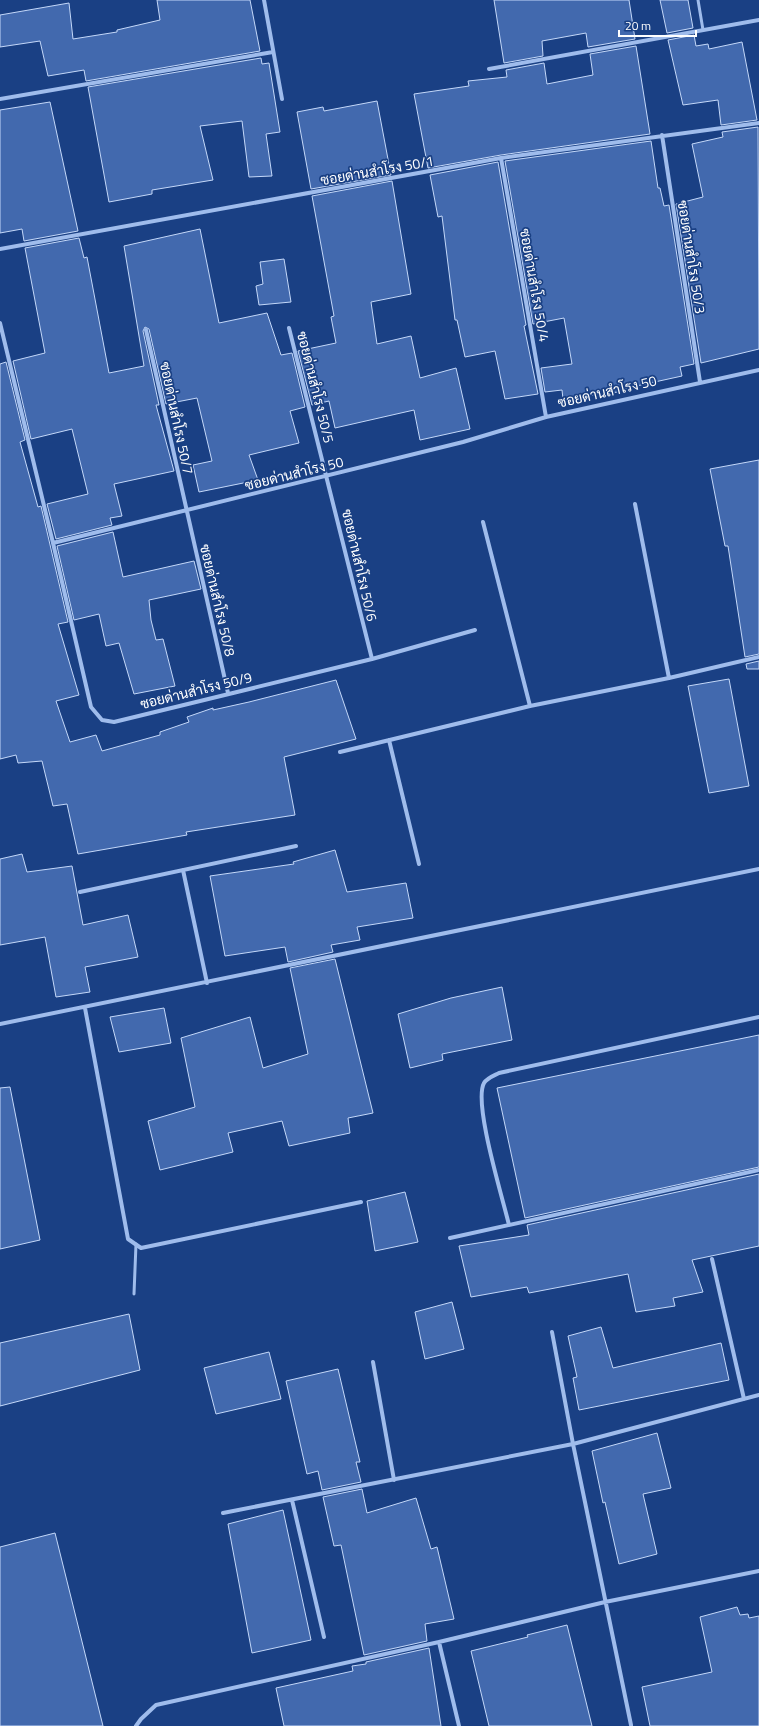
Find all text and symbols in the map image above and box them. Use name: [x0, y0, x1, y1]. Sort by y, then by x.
scale bar: [619, 12, 696, 38]
text: 20 m: [625, 16, 651, 35]
street label: ซอยด่านสำโรง 50/1: [319, 150, 435, 190]
street label: ซอยด่านสำโรง 50/3: [673, 199, 711, 315]
street label: ซอยด่านสำโรง 50/4: [515, 227, 555, 343]
street label: ซอยด่านสำโรง 50/5: [292, 329, 340, 445]
street label: ซอยด่านสำโรง 50/7: [155, 360, 199, 476]
street label: ซอยด่านสำโรง 50: [555, 369, 659, 413]
street label: ซอยด่านสำโรง 50: [242, 451, 346, 495]
street label: ซอยด่านสำโรง 50/6: [337, 507, 383, 623]
street label: ซอยด่านสำโรง 50/8: [195, 542, 241, 658]
street label: ซอยด่านสำโรง 50/9: [138, 666, 254, 714]

